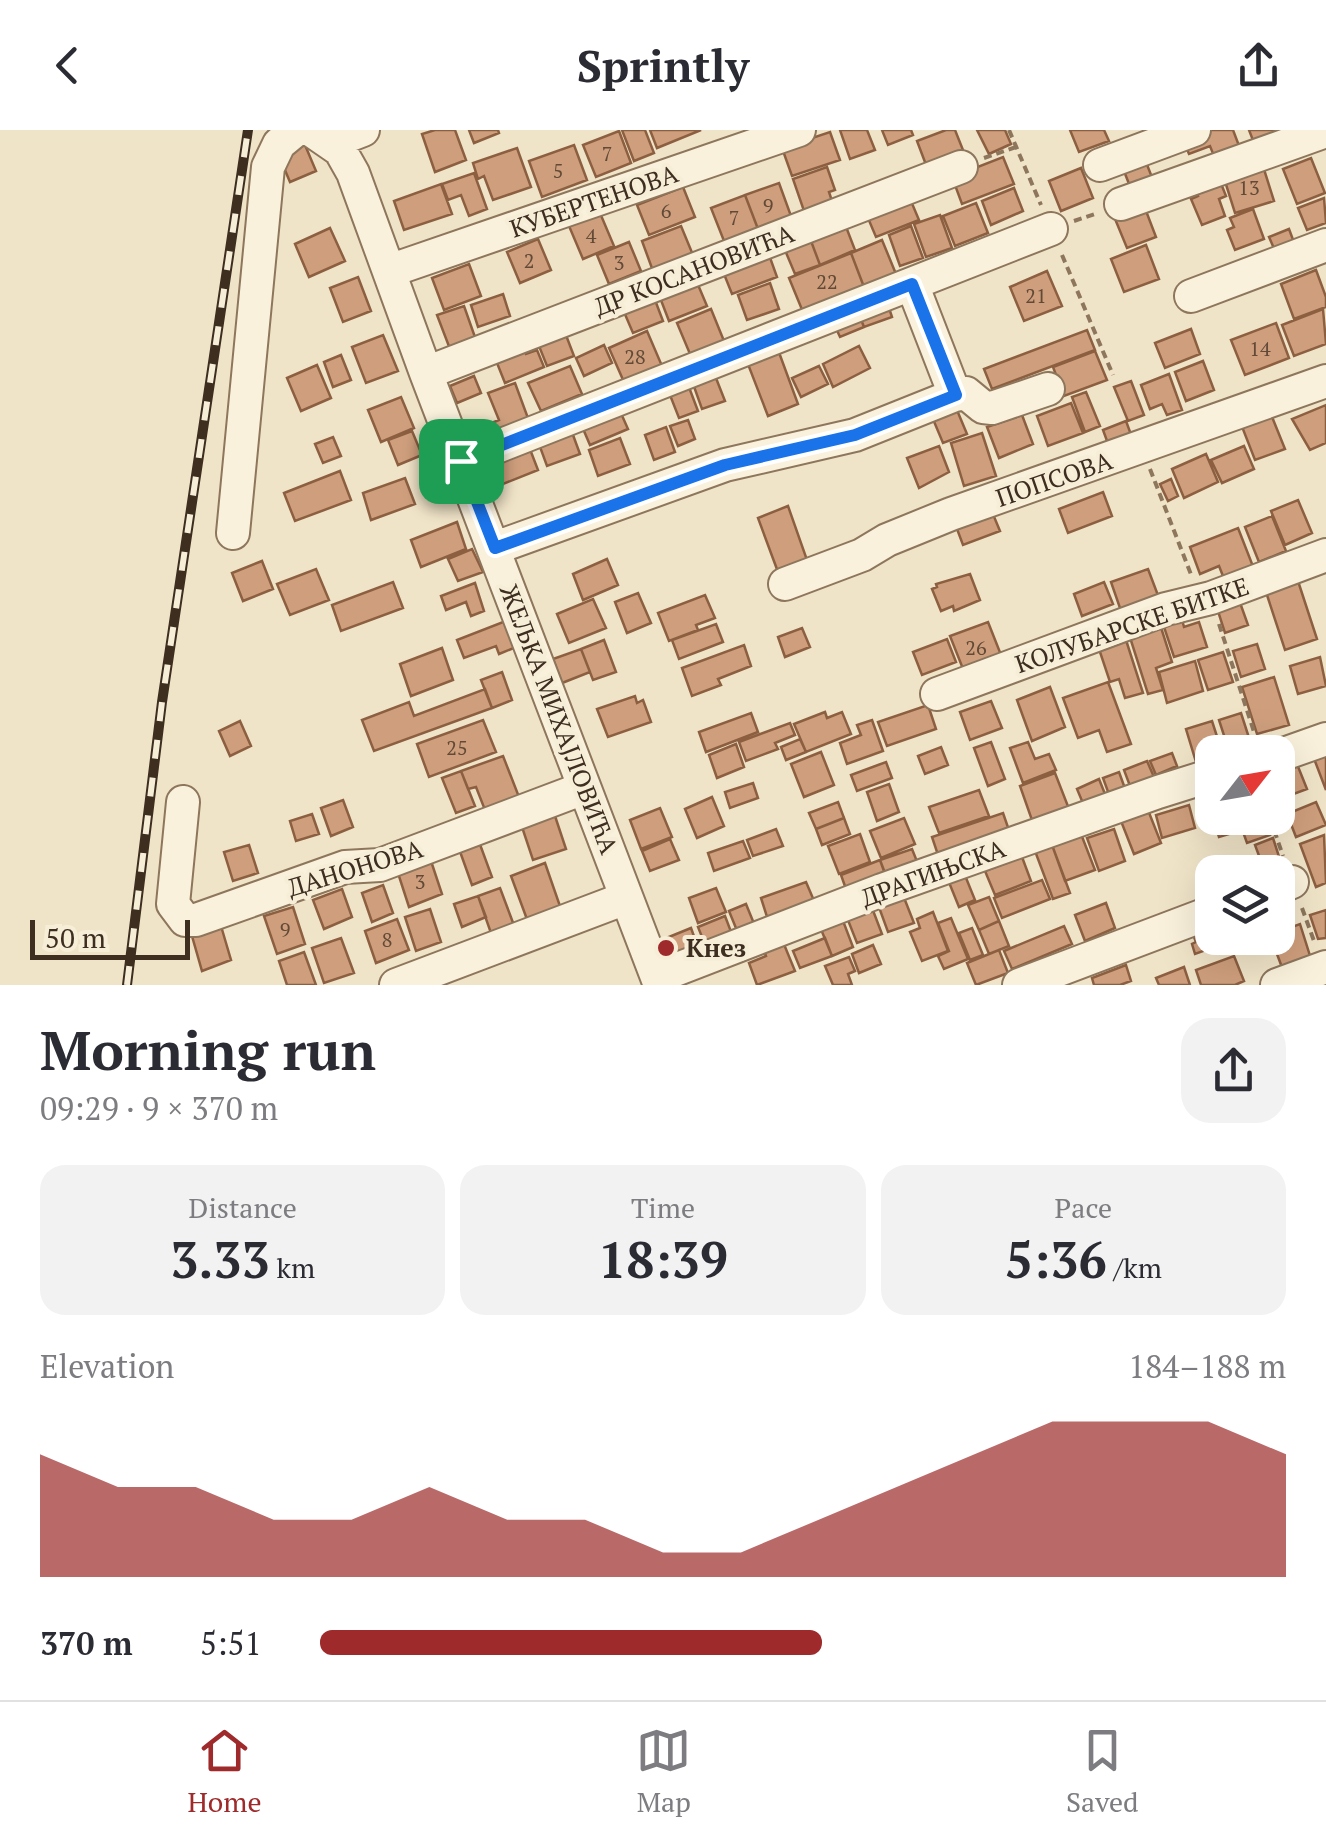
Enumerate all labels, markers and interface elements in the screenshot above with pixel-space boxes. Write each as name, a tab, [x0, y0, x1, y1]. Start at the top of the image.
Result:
text: Sprintly	[577, 35, 749, 95]
icon: back	[40, 38, 95, 93]
icon: share	[1231, 38, 1286, 93]
house number: 7	[602, 140, 612, 167]
street label: КУБЕРТЕНОВА	[505, 156, 683, 245]
house number: 5	[553, 157, 563, 184]
house number: 13	[1238, 174, 1260, 201]
house number: 9	[763, 192, 773, 219]
house number: 6	[661, 197, 672, 224]
house number: 7	[729, 204, 739, 231]
street label: ДР КОСАНОВИЋА	[589, 216, 799, 323]
house number: 4	[586, 222, 597, 249]
house number: 2	[524, 247, 534, 274]
house number: 3	[614, 249, 624, 276]
house number: 22	[816, 268, 838, 295]
house number: 21	[1025, 282, 1047, 309]
house number: 14	[1249, 335, 1271, 362]
house number: 28	[624, 343, 646, 370]
pin	[419, 419, 504, 504]
icon: arrive	[434, 434, 489, 489]
street label: ПОПСОВА	[991, 443, 1117, 514]
street label: КОЛУБАРСКЕ БИТКЕ	[1011, 569, 1253, 680]
street label: ЖЕЉКА МИХАЈЛОВИЋА	[493, 579, 627, 859]
house number: 26	[965, 634, 987, 661]
house number: 25	[446, 734, 468, 761]
north arrow	[1195, 735, 1295, 835]
map controls	[1195, 735, 1295, 955]
street label: ДАНОНОВА	[283, 831, 428, 904]
street label: ДРАГИЊСКА	[856, 831, 1010, 914]
button: layers	[1195, 855, 1295, 955]
house number: 3	[415, 868, 425, 895]
scale bar	[30, 915, 190, 960]
house number: 9	[280, 916, 290, 943]
text: 50 m	[45, 919, 106, 956]
house number: 8	[382, 926, 392, 953]
place label: Кнез	[686, 931, 746, 964]
marker: Кнез	[655, 937, 677, 959]
text: Morning run	[40, 1013, 376, 1086]
button: share	[1181, 1018, 1286, 1123]
text: 09:29 · 9 × 370 m	[40, 1087, 278, 1129]
text: Distance	[189, 1189, 297, 1226]
text: Time	[631, 1189, 695, 1226]
text: Pace	[1055, 1189, 1112, 1226]
text: 3.33	[170, 1226, 270, 1292]
text: 18:39	[598, 1226, 728, 1292]
text: 5:36	[1005, 1226, 1107, 1292]
text: km	[270, 1249, 315, 1286]
text: /km	[1107, 1249, 1162, 1286]
text: Elevation	[40, 1345, 174, 1387]
text: 184–188 m	[1128, 1345, 1286, 1387]
text: 370 m	[40, 1622, 132, 1664]
text: 5:51	[200, 1622, 262, 1664]
tab: Home	[187, 1723, 262, 1820]
tab: Map	[636, 1723, 691, 1820]
tab: Saved	[1066, 1723, 1139, 1820]

